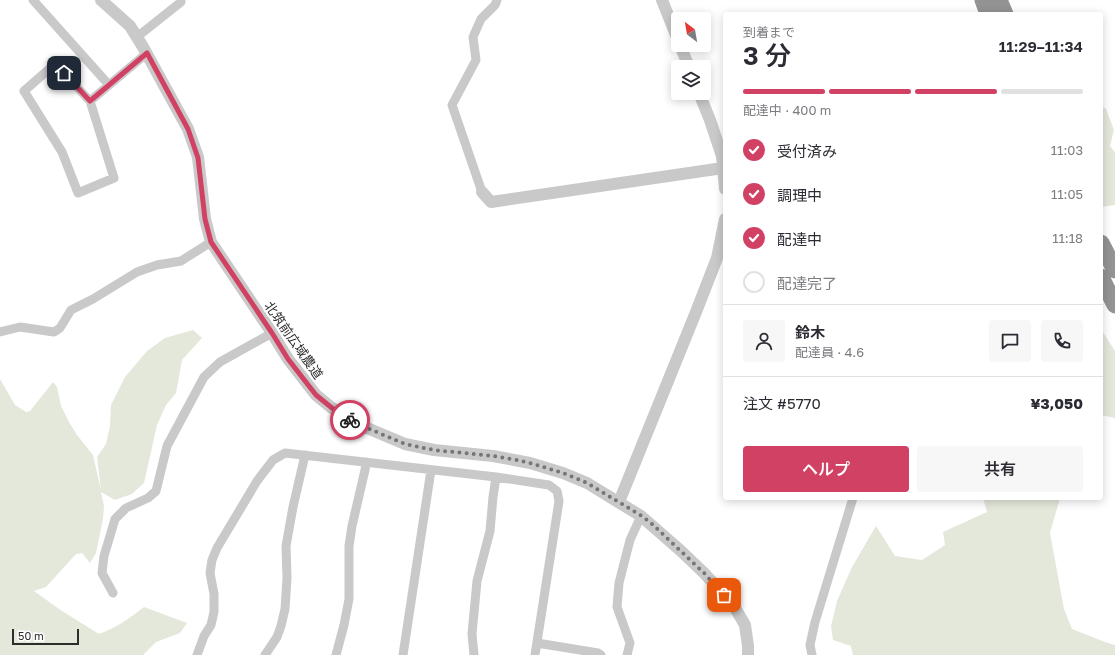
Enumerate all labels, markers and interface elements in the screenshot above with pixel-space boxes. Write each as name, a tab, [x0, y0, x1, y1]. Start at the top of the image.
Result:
north arrow	[671, 12, 711, 52]
map controls	[671, 12, 711, 100]
text: 到着まで	[743, 24, 795, 40]
text: 11:29–11:34	[999, 37, 1083, 55]
text: 3 分	[743, 40, 791, 71]
pin	[47, 56, 81, 90]
button: layers	[671, 60, 711, 100]
icon: home	[53, 62, 75, 84]
text: 配達中 · 400 m	[743, 102, 831, 118]
icon: check	[743, 139, 765, 161]
text: 受付済み	[777, 142, 837, 160]
text: 11:03	[1051, 142, 1083, 158]
icon: check	[743, 183, 765, 205]
text: 調理中	[777, 186, 822, 204]
text: 11:05	[1051, 186, 1083, 202]
icon: check	[743, 227, 765, 249]
text: 配達中	[777, 230, 822, 248]
text: 11:18	[1052, 230, 1083, 246]
text: 配達完了	[777, 274, 837, 292]
street label: 北筑前広域農道	[261, 298, 327, 382]
button: person	[743, 320, 785, 362]
button: chat	[989, 320, 1031, 362]
button: phone	[1041, 320, 1083, 362]
text: 鈴木	[795, 323, 825, 341]
text: 配達員 · 4.6	[795, 344, 864, 360]
text: 注文 #5770	[743, 394, 821, 412]
text: ¥3,050	[1030, 394, 1083, 412]
courier	[330, 400, 370, 440]
icon: bike	[339, 409, 361, 431]
button: ヘルプ	[743, 446, 909, 492]
button: 共有	[917, 446, 1083, 492]
pin	[707, 578, 741, 612]
icon: bag	[713, 584, 735, 606]
scale bar	[12, 627, 79, 646]
text: 50 m	[18, 629, 44, 642]

